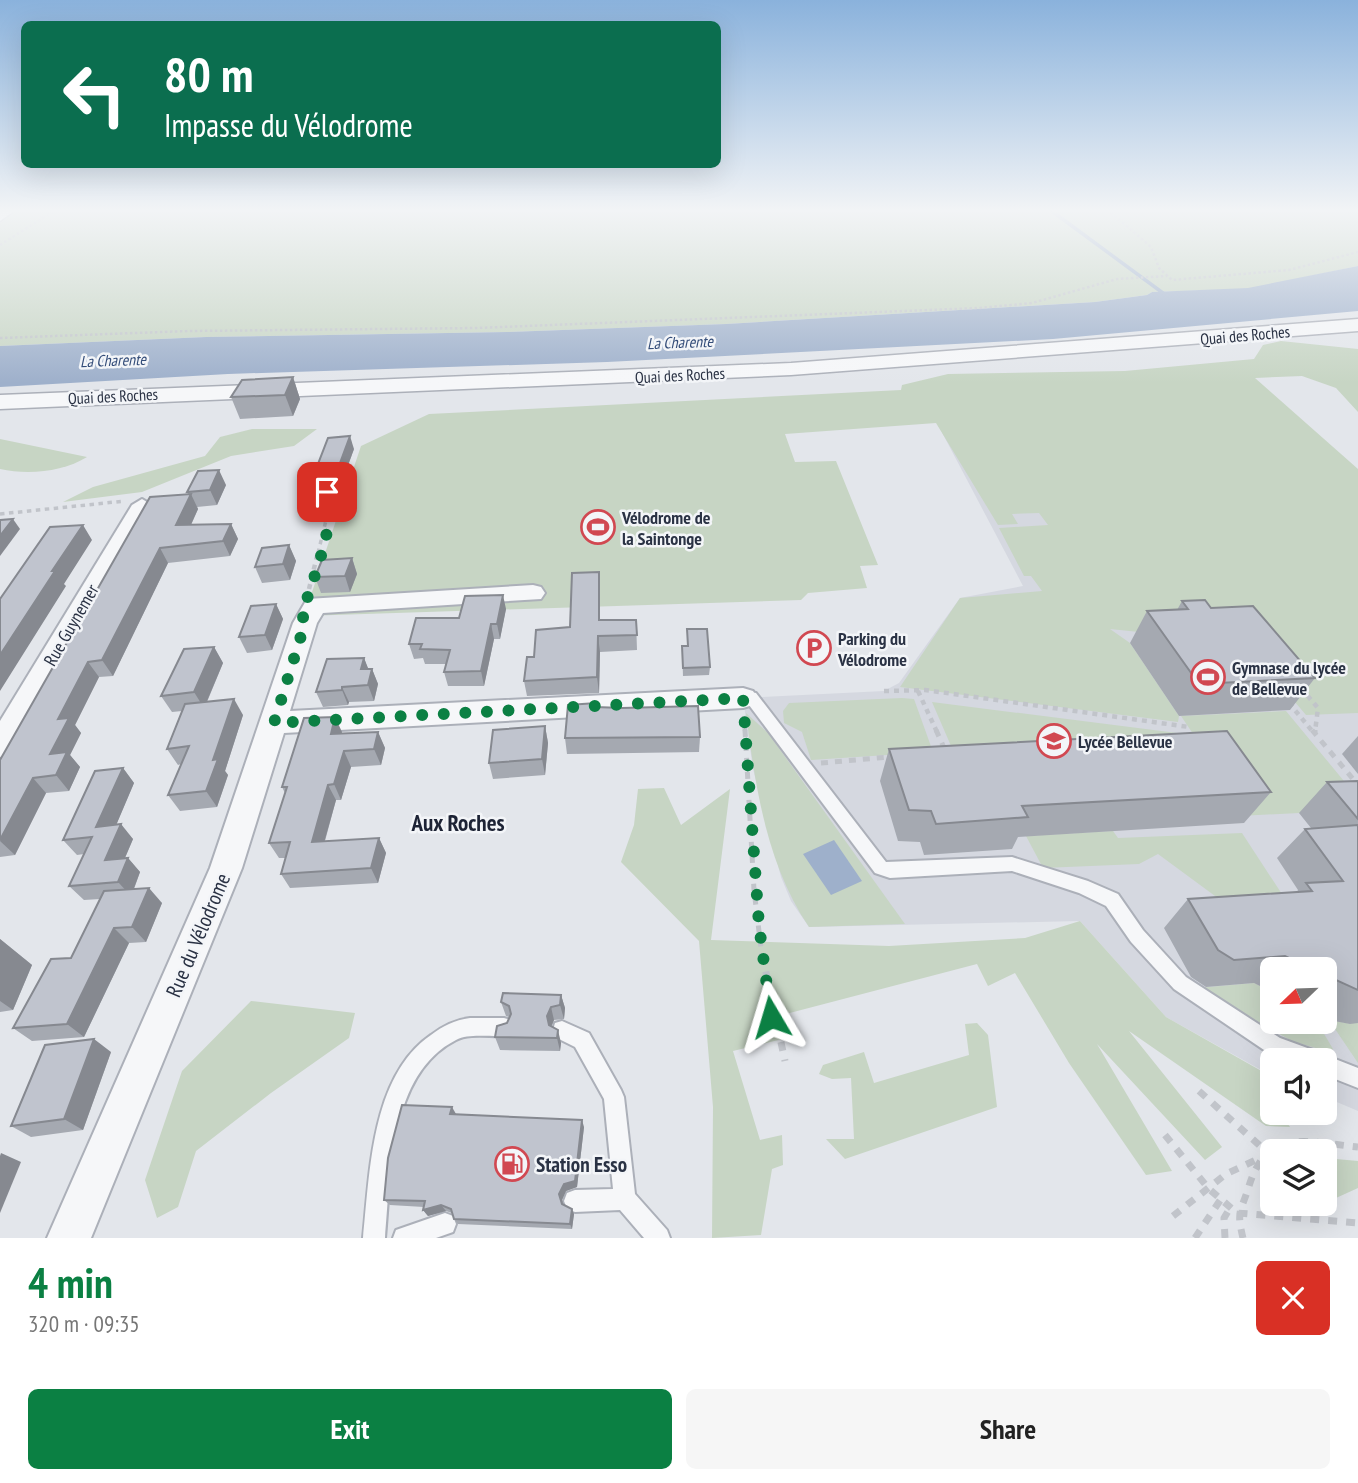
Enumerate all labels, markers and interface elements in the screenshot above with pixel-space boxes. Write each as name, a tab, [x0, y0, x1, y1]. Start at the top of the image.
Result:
text: 80 m	[164, 42, 253, 106]
icon: left	[49, 49, 140, 140]
text: Impasse du Vélodrome	[164, 104, 413, 146]
street label: Quai des Roches	[1199, 321, 1291, 349]
water label: La Charente	[647, 331, 715, 353]
water label: La Charente	[80, 349, 148, 371]
street label: Quai des Roches	[635, 363, 725, 387]
street label: Quai des Roches	[68, 384, 158, 408]
pin	[297, 462, 357, 522]
icon: arrive	[308, 473, 346, 511]
place label: Vélodrome de la Saintonge	[621, 506, 711, 550]
sports icon: Vélodrome de la Saintonge	[579, 508, 617, 546]
street label: Rue Guynemer	[38, 580, 104, 670]
place label: Parking du Vélodrome	[837, 627, 907, 671]
parking icon: Parking du Vélodrome	[795, 629, 833, 667]
place label: Gymnase du lycée de Bellevue	[1232, 656, 1346, 700]
sports icon: Gymnase du lycée de Bellevue	[1189, 658, 1227, 696]
school or university icon: Lycée Bellevue	[1035, 722, 1073, 760]
place label: Lycée Bellevue	[1078, 730, 1173, 753]
district label: Aux Roches	[410, 808, 505, 837]
street label: Rue du Vélodrome	[160, 869, 236, 1001]
north arrow	[1260, 957, 1337, 1034]
map controls	[1260, 957, 1337, 1216]
position arrow	[734, 980, 808, 1054]
button: sound	[1260, 1048, 1337, 1125]
button: layers	[1260, 1139, 1337, 1216]
fuel station icon: Station Esso	[493, 1145, 531, 1183]
place label: Station Esso	[536, 1151, 627, 1178]
text: 4 min	[28, 1255, 113, 1310]
button: close	[1256, 1261, 1330, 1335]
text: 320 m · 09:35	[28, 1309, 140, 1338]
button: Exit	[28, 1389, 672, 1469]
button: Share	[686, 1389, 1330, 1469]

